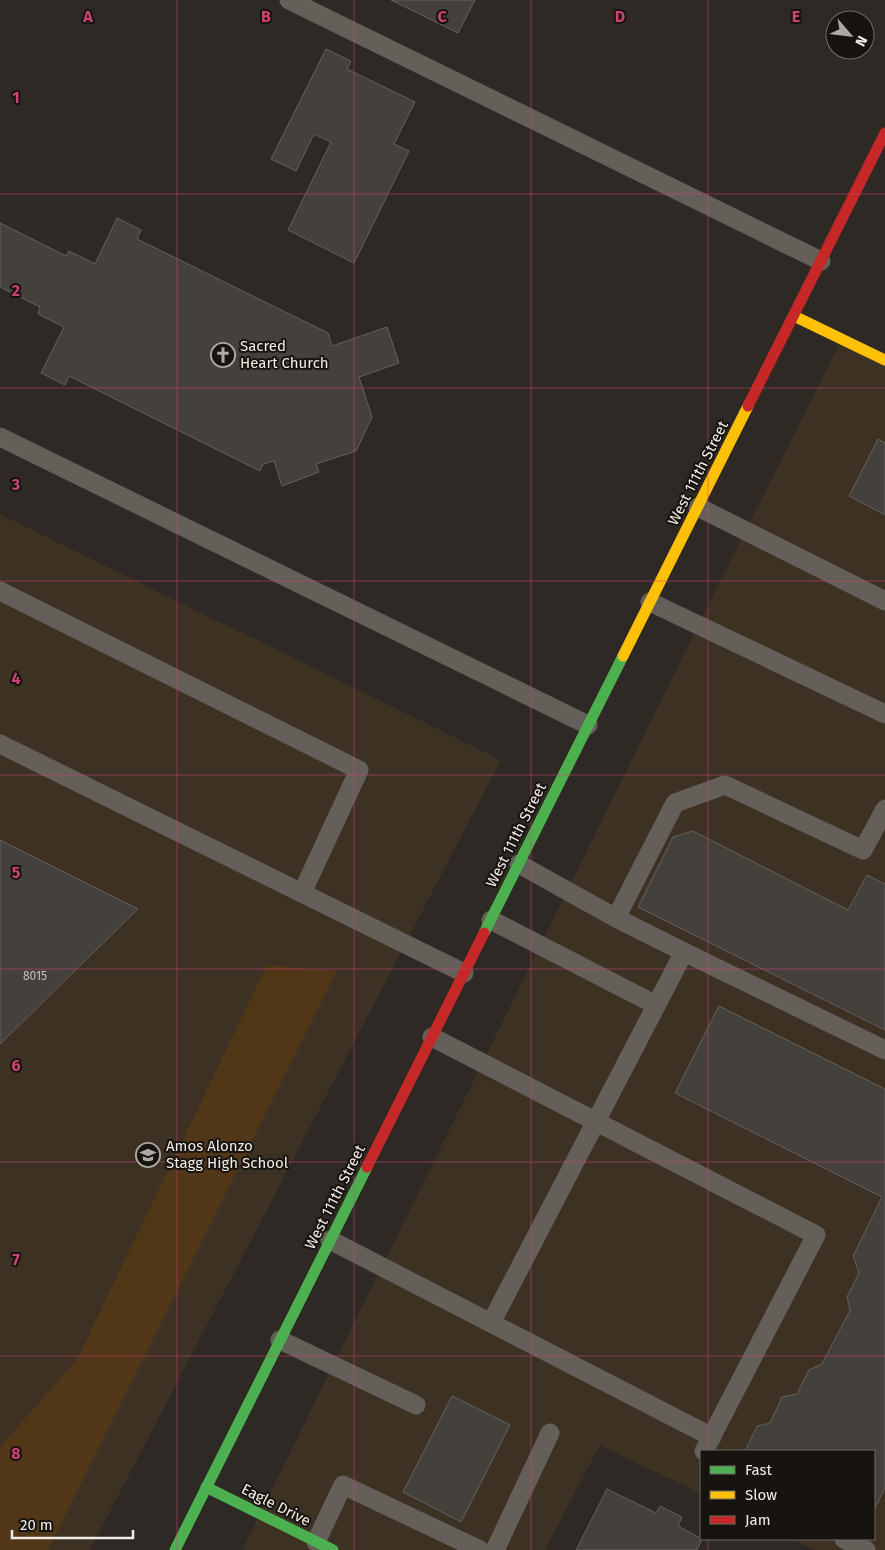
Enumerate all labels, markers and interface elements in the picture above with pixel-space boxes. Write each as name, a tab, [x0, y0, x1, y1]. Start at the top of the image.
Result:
text: A	[82, 7, 93, 26]
text: B	[261, 7, 271, 26]
text: C	[437, 7, 447, 26]
text: D	[615, 7, 625, 26]
text: E	[792, 7, 800, 26]
north arrow	[825, 10, 875, 60]
text: N	[851, 33, 871, 49]
text: 1	[12, 88, 20, 107]
text: 2	[12, 281, 20, 300]
place label: Sacred Heart Church	[240, 337, 329, 372]
church icon: Sacred Heart Church	[210, 342, 236, 368]
street label: West 111th Street	[664, 417, 732, 528]
text: 3	[11, 475, 20, 494]
text: 4	[11, 669, 21, 688]
street label: West 111th Street	[482, 779, 550, 890]
text: 5	[12, 863, 21, 882]
house number: 8015	[23, 969, 47, 983]
text: 6	[11, 1056, 21, 1075]
place label: Amos Alonzo Stagg High School	[166, 1137, 289, 1172]
street label: West 111th Street	[301, 1141, 369, 1252]
school or university icon: Amos Alonzo Stagg High School	[135, 1142, 161, 1168]
text: 7	[12, 1250, 20, 1269]
text: 8	[11, 1444, 21, 1463]
legend	[700, 1450, 875, 1540]
text: Fast	[745, 1461, 772, 1479]
street label: Eagle Drive	[238, 1480, 314, 1530]
text: Slow	[745, 1486, 777, 1504]
scale bar	[12, 1508, 134, 1540]
text: Jam	[745, 1511, 771, 1529]
text: 20 m	[20, 1516, 53, 1534]

